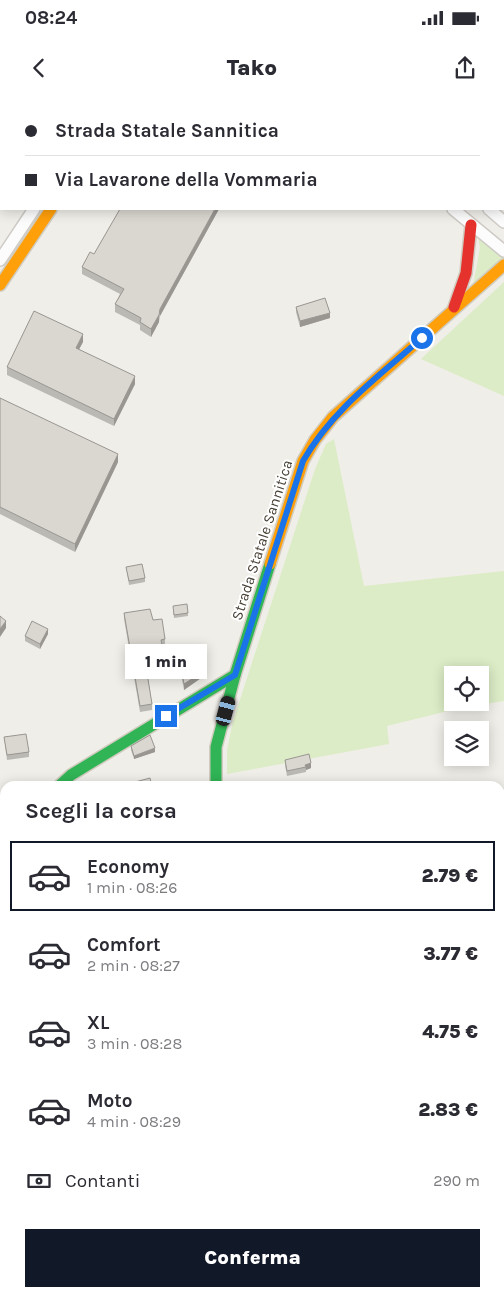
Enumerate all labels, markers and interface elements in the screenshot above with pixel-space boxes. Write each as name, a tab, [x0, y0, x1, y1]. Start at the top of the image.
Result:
text: 08:24	[25, 7, 77, 29]
icon: back	[25, 54, 53, 82]
icon: share	[451, 54, 479, 82]
text: Tako	[227, 55, 277, 81]
text: Strada Statale Sannitica	[55, 120, 279, 142]
text: Via Lavarone della Vommaria	[55, 169, 318, 191]
route start	[411, 327, 433, 349]
street label: Strada Statale Sannitica	[228, 458, 296, 622]
callout: 1 min	[125, 644, 207, 678]
text: 1 min	[145, 652, 187, 671]
map controls	[444, 666, 489, 766]
button: locate	[444, 666, 489, 711]
car	[214, 695, 237, 727]
route end	[155, 705, 177, 727]
button: layers	[444, 721, 489, 766]
text: Scegli la corsa	[25, 798, 177, 824]
icon: car	[27, 854, 72, 899]
text: Economy	[87, 856, 169, 878]
text: 2.79 €	[421, 865, 478, 887]
text: 1 min · 08:26	[87, 878, 177, 897]
icon: car	[27, 932, 72, 977]
text: Comfort	[87, 934, 161, 956]
text: 3.77 €	[423, 943, 478, 965]
text: 2 min · 08:27	[87, 956, 180, 975]
icon: car	[27, 1010, 72, 1055]
text: XL	[87, 1012, 109, 1034]
text: 4.75 €	[422, 1021, 478, 1043]
text: 3 min · 08:28	[87, 1034, 182, 1053]
icon: car	[27, 1088, 72, 1133]
text: Moto	[87, 1090, 133, 1112]
text: 2.83 €	[418, 1099, 478, 1121]
text: 4 min · 08:29	[87, 1112, 181, 1131]
icon: cash	[25, 1167, 53, 1195]
text: Contanti	[65, 1170, 140, 1192]
text: 290 m	[433, 1171, 480, 1190]
button: Conferma	[25, 1229, 480, 1287]

